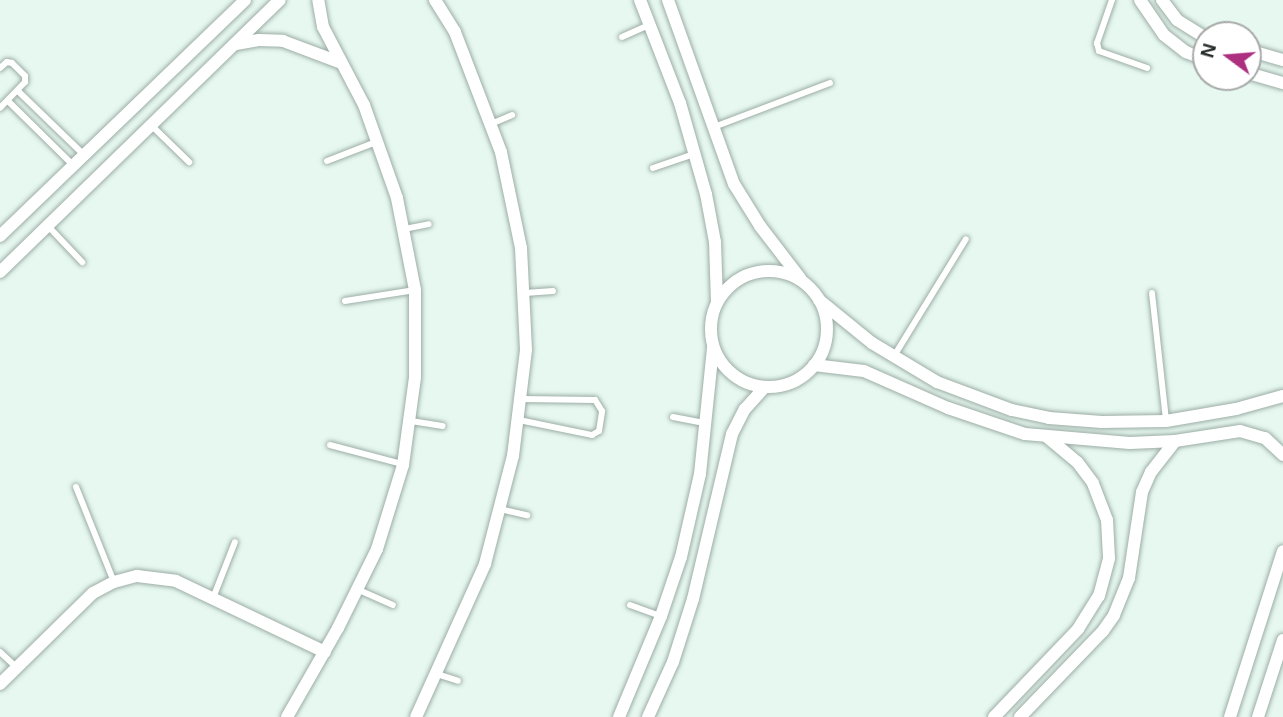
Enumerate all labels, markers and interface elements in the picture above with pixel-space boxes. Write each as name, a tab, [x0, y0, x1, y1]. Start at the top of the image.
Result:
north arrow	[1192, 21, 1262, 91]
text: N	[1196, 41, 1220, 60]

